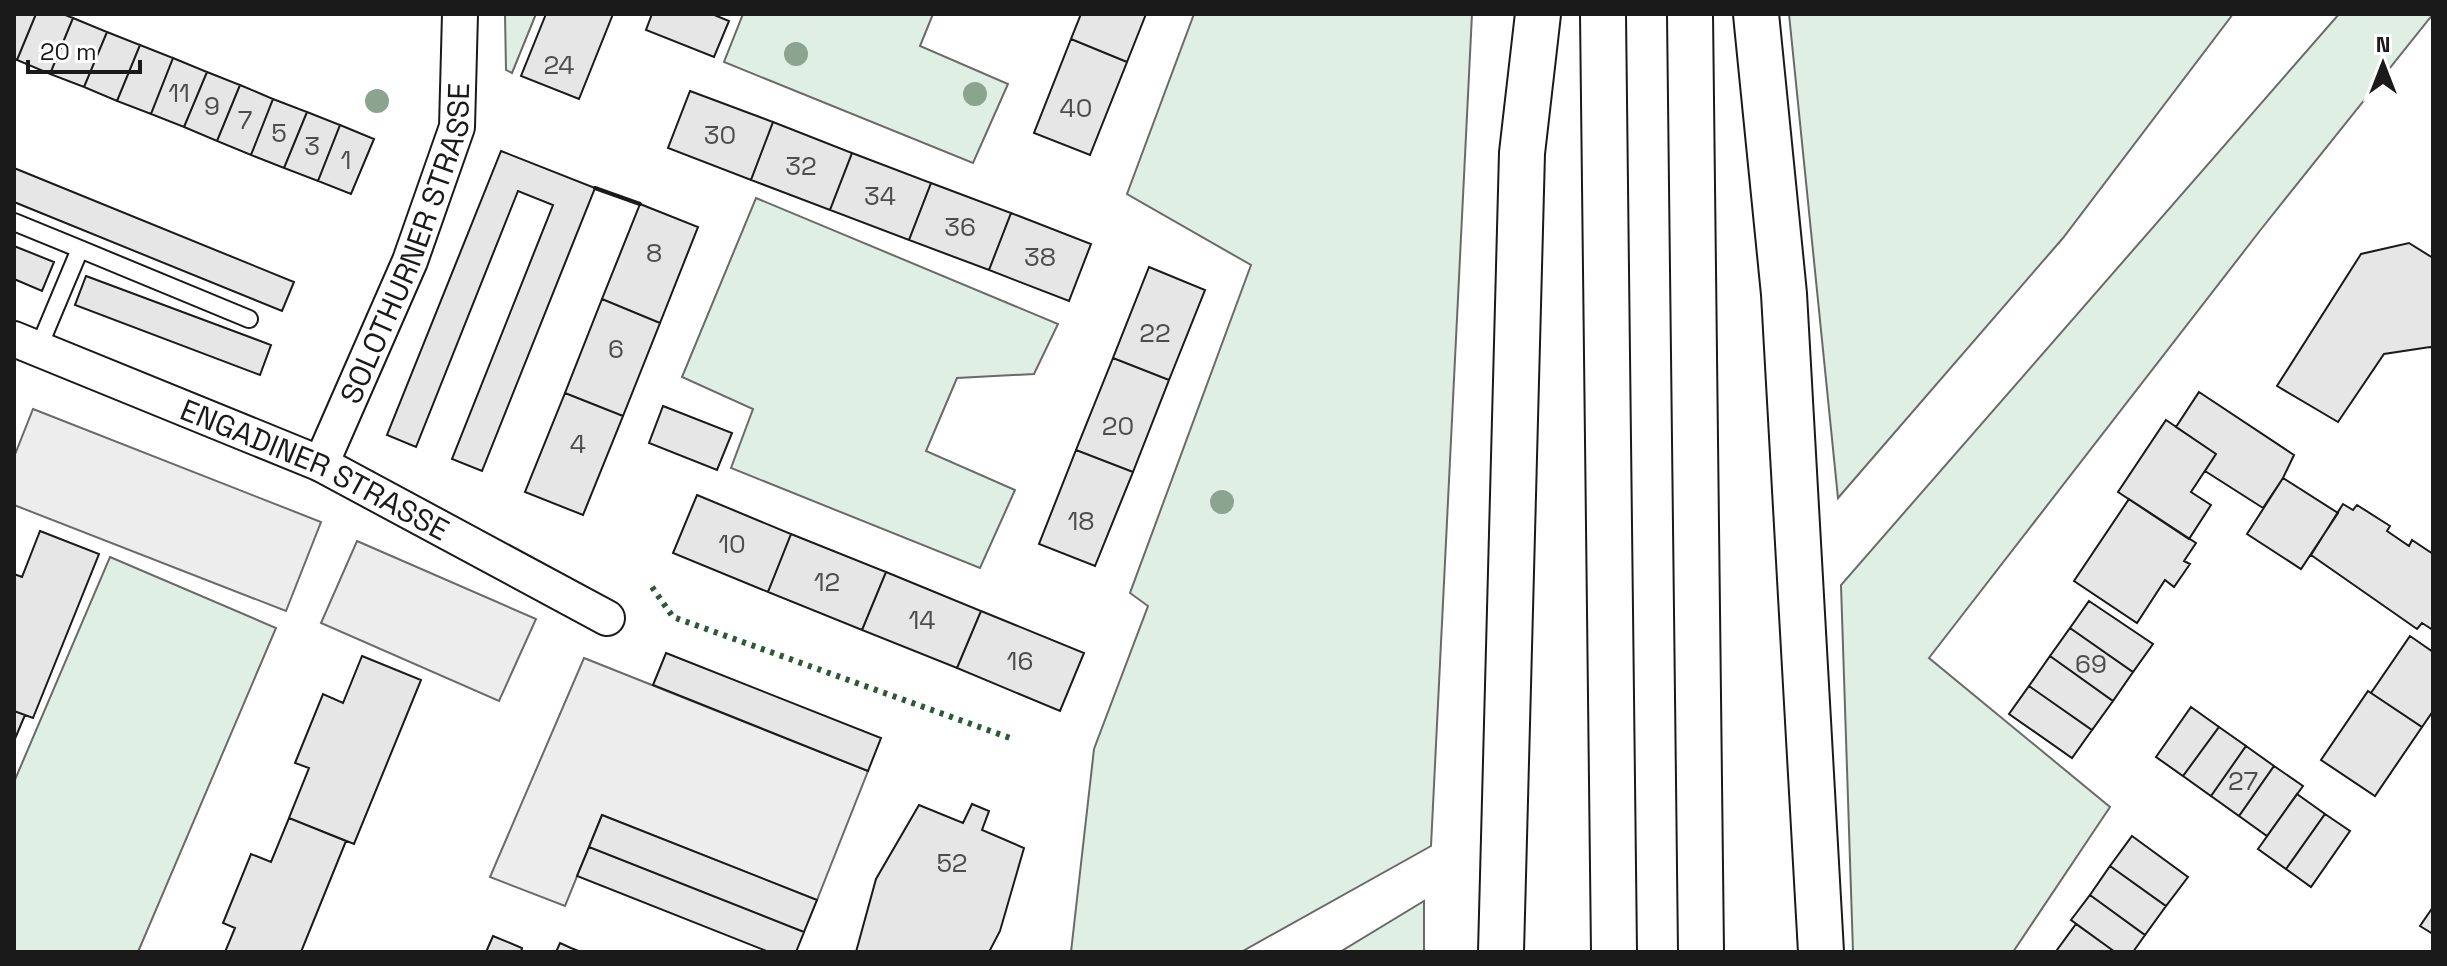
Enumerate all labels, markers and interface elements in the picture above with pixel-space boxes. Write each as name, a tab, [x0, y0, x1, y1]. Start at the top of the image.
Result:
scale bar	[28, 24, 140, 74]
north arrow	[2343, 24, 2423, 104]
text: N	[2376, 30, 2390, 58]
text: 20 m	[40, 36, 97, 67]
house number: 24	[543, 48, 575, 82]
house number: 11	[168, 76, 190, 110]
street label: SOLOTHURNER STRASSE	[331, 82, 478, 409]
house number: 9	[204, 89, 220, 123]
house number: 40	[1060, 91, 1092, 125]
house number: 7	[238, 103, 252, 137]
house number: 5	[271, 116, 287, 150]
house number: 30	[704, 118, 736, 152]
house number: 3	[304, 129, 320, 163]
house number: 1	[341, 143, 351, 177]
house number: 32	[785, 149, 817, 183]
house number: 34	[864, 179, 896, 213]
house number: 36	[944, 210, 976, 244]
house number: 8	[646, 236, 662, 270]
house number: 38	[1024, 240, 1056, 274]
house number: 22	[1139, 316, 1171, 350]
house number: 6	[608, 332, 624, 366]
street label: ENGADINER STRASSE	[175, 389, 456, 549]
house number: 20	[1102, 409, 1134, 443]
house number: 4	[570, 427, 586, 461]
house number: 18	[1067, 504, 1095, 538]
house number: 10	[718, 527, 746, 561]
house number: 12	[814, 565, 840, 599]
house number: 14	[908, 603, 936, 637]
house number: 16	[1007, 644, 1033, 678]
house number: 69	[2075, 647, 2107, 681]
house number: 27	[2228, 764, 2258, 798]
house number: 52	[936, 846, 968, 880]

